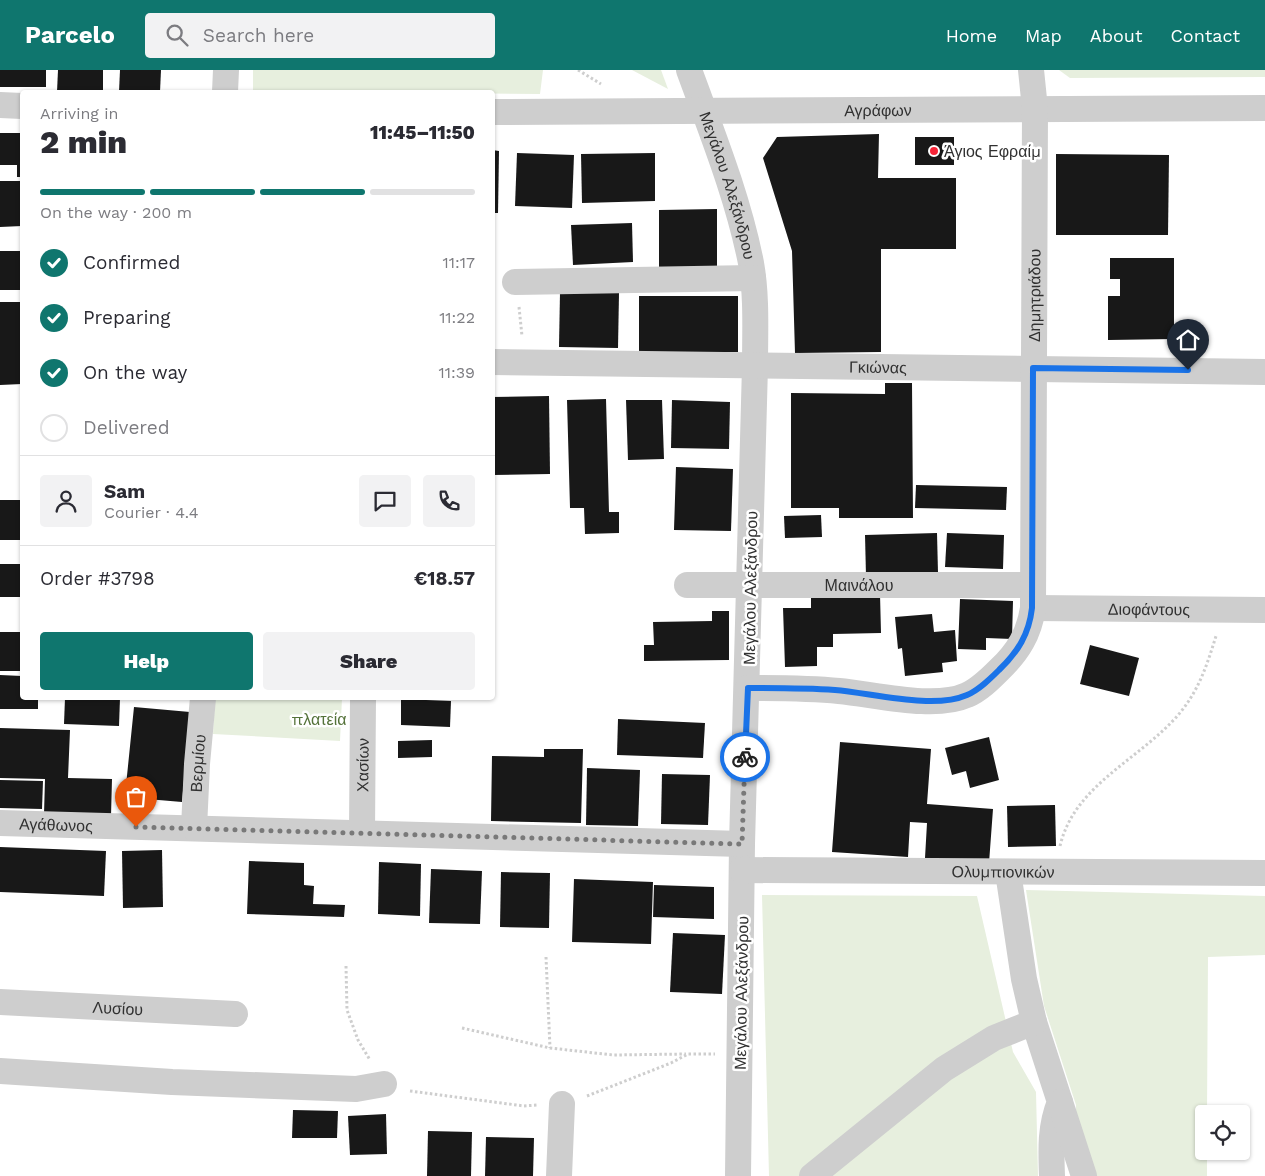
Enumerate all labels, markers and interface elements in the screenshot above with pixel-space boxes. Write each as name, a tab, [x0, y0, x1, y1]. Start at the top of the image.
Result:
search box	[145, 13, 495, 58]
text: Parcelo	[25, 21, 115, 49]
icon: search	[163, 21, 191, 49]
text: Search here	[203, 24, 314, 47]
text: Home	[946, 25, 997, 46]
text: Map	[1025, 25, 1062, 46]
text: About	[1090, 25, 1142, 46]
text: Contact	[1170, 25, 1240, 46]
street label: Αγράφων	[844, 101, 912, 120]
text: Arriving in	[40, 104, 118, 123]
street label: Μεγάλου Αλεξάνδρου	[695, 109, 759, 261]
text: 11:45–11:50	[370, 121, 475, 144]
text: 2 min	[40, 123, 127, 161]
place label: Άγιος Εφραίμ	[944, 142, 1041, 161]
marker: Άγιος Εφραίμ	[928, 145, 940, 157]
text: On the way · 200 m	[40, 203, 192, 222]
icon: check	[40, 249, 68, 277]
street label: Δημητριάδου	[1025, 249, 1044, 342]
text: Confirmed	[83, 251, 180, 274]
text: 11:17	[443, 253, 475, 272]
icon: check	[40, 304, 68, 332]
text: Preparing	[83, 306, 170, 329]
text: 11:22	[439, 308, 475, 327]
pin	[1167, 319, 1209, 370]
icon: home	[1174, 326, 1202, 354]
street label: Γκιώνας	[849, 358, 907, 377]
icon: check	[40, 359, 68, 387]
text: On the way	[83, 361, 187, 384]
text: 11:39	[439, 363, 475, 382]
text: Delivered	[83, 416, 170, 439]
button: person	[40, 475, 92, 527]
button: chat	[359, 475, 411, 527]
button: phone	[423, 475, 475, 527]
text: Sam	[104, 480, 145, 503]
text: Courier · 4.4	[104, 503, 199, 522]
street label: Μεγάλου Αλεξάνδρου	[740, 511, 761, 665]
text: Order #3798	[40, 567, 155, 590]
text: €18.57	[414, 567, 475, 590]
street label: Μαινάλου	[825, 576, 893, 595]
street label: Διοφάντους	[1108, 600, 1190, 619]
button: Help	[40, 632, 253, 690]
button: Share	[263, 632, 475, 690]
park label: πλατεία	[291, 710, 347, 729]
courier	[720, 732, 770, 782]
street label: Βερμίου	[187, 733, 210, 793]
street label: Χασίων	[353, 738, 373, 792]
icon: bike	[731, 743, 759, 771]
pin	[115, 776, 157, 827]
icon: bag	[122, 783, 150, 811]
street label: Αγάθωνος	[19, 815, 93, 836]
street label: Ολυμπιονικών	[951, 862, 1054, 882]
street label: Μεγάλου Αλεξάνδρου	[731, 916, 752, 1070]
street label: Λυσίου	[92, 998, 144, 1019]
map controls	[1195, 1105, 1250, 1160]
button: locate	[1195, 1105, 1250, 1160]

